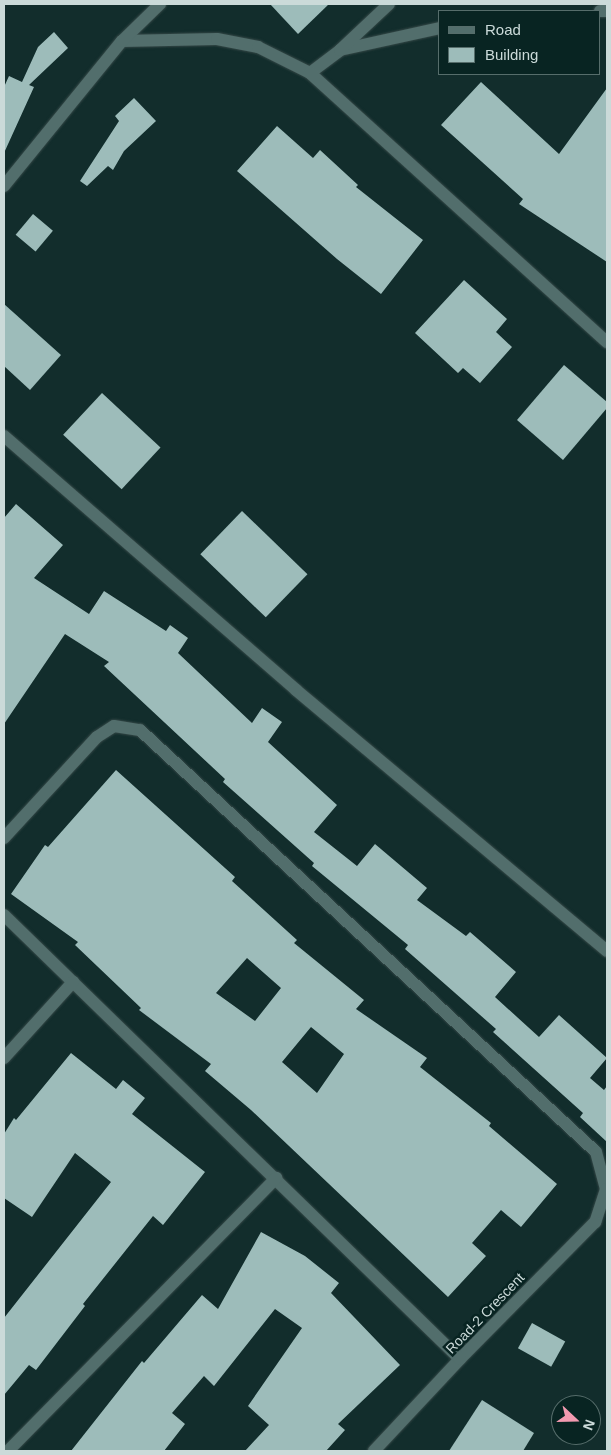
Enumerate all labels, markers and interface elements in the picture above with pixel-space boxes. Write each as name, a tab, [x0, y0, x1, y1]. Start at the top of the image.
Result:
legend	[438, 10, 601, 75]
text: Road	[485, 21, 521, 38]
text: Building	[485, 46, 538, 63]
street label: Road-2 Crescent	[442, 1269, 528, 1357]
north arrow	[551, 1395, 601, 1445]
text: N	[580, 1417, 598, 1433]

